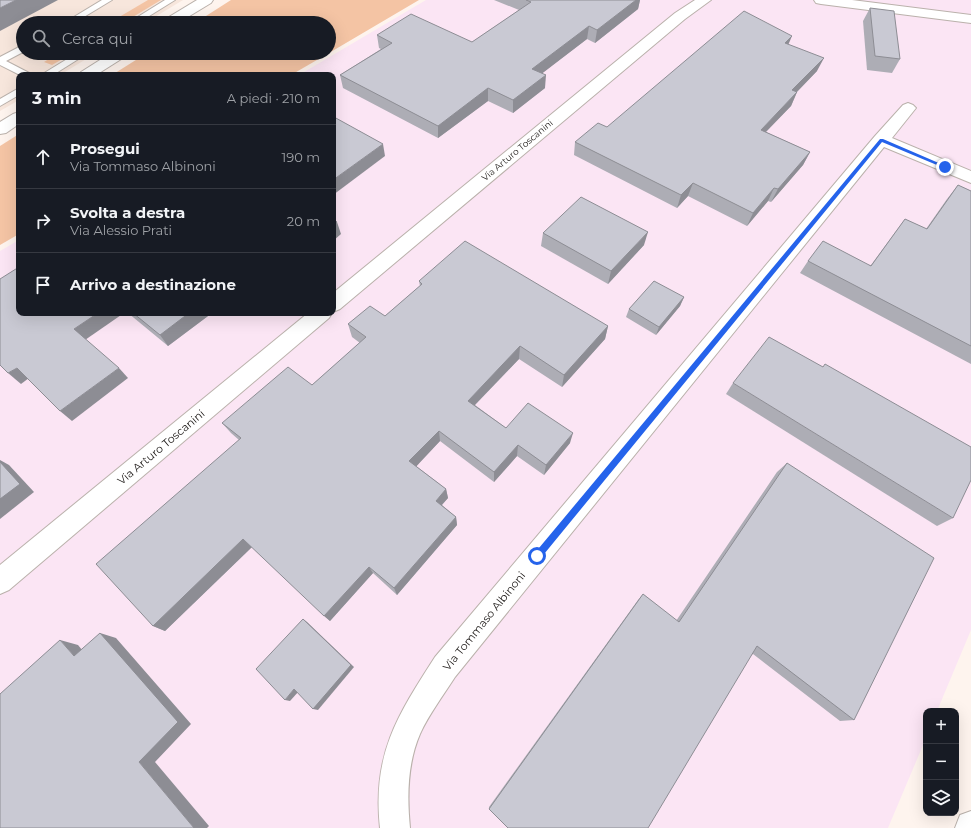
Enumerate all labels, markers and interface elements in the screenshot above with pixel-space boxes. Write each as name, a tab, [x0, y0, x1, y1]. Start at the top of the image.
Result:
search box	[16, 16, 336, 60]
icon: search	[30, 27, 52, 49]
text: Cerca qui	[62, 29, 133, 48]
text: 3 min	[32, 88, 82, 108]
text: A piedi · 210 m	[227, 90, 320, 106]
street label: Via Arturo Toscanini	[479, 117, 555, 183]
text: Prosegui	[70, 139, 140, 158]
icon: ahead	[32, 146, 54, 168]
text: 190 m	[282, 149, 320, 165]
text: Via Tommaso Albinoni	[70, 158, 216, 174]
route end	[936, 158, 954, 176]
text: Svolta a destra	[70, 203, 185, 222]
icon: right	[32, 210, 54, 232]
text: 20 m	[287, 213, 320, 229]
text: Via Alessio Prati	[70, 222, 172, 238]
icon: arrive	[32, 274, 54, 296]
text: Arrivo a destinazione	[70, 275, 236, 294]
street label: Via Arturo Toscanini	[115, 406, 208, 488]
route start	[528, 547, 546, 565]
street label: Via Tommaso Albinoni	[440, 569, 528, 673]
map controls	[923, 708, 959, 816]
button: +	[923, 708, 959, 744]
button: −	[923, 744, 959, 780]
button: layers	[923, 780, 959, 816]

